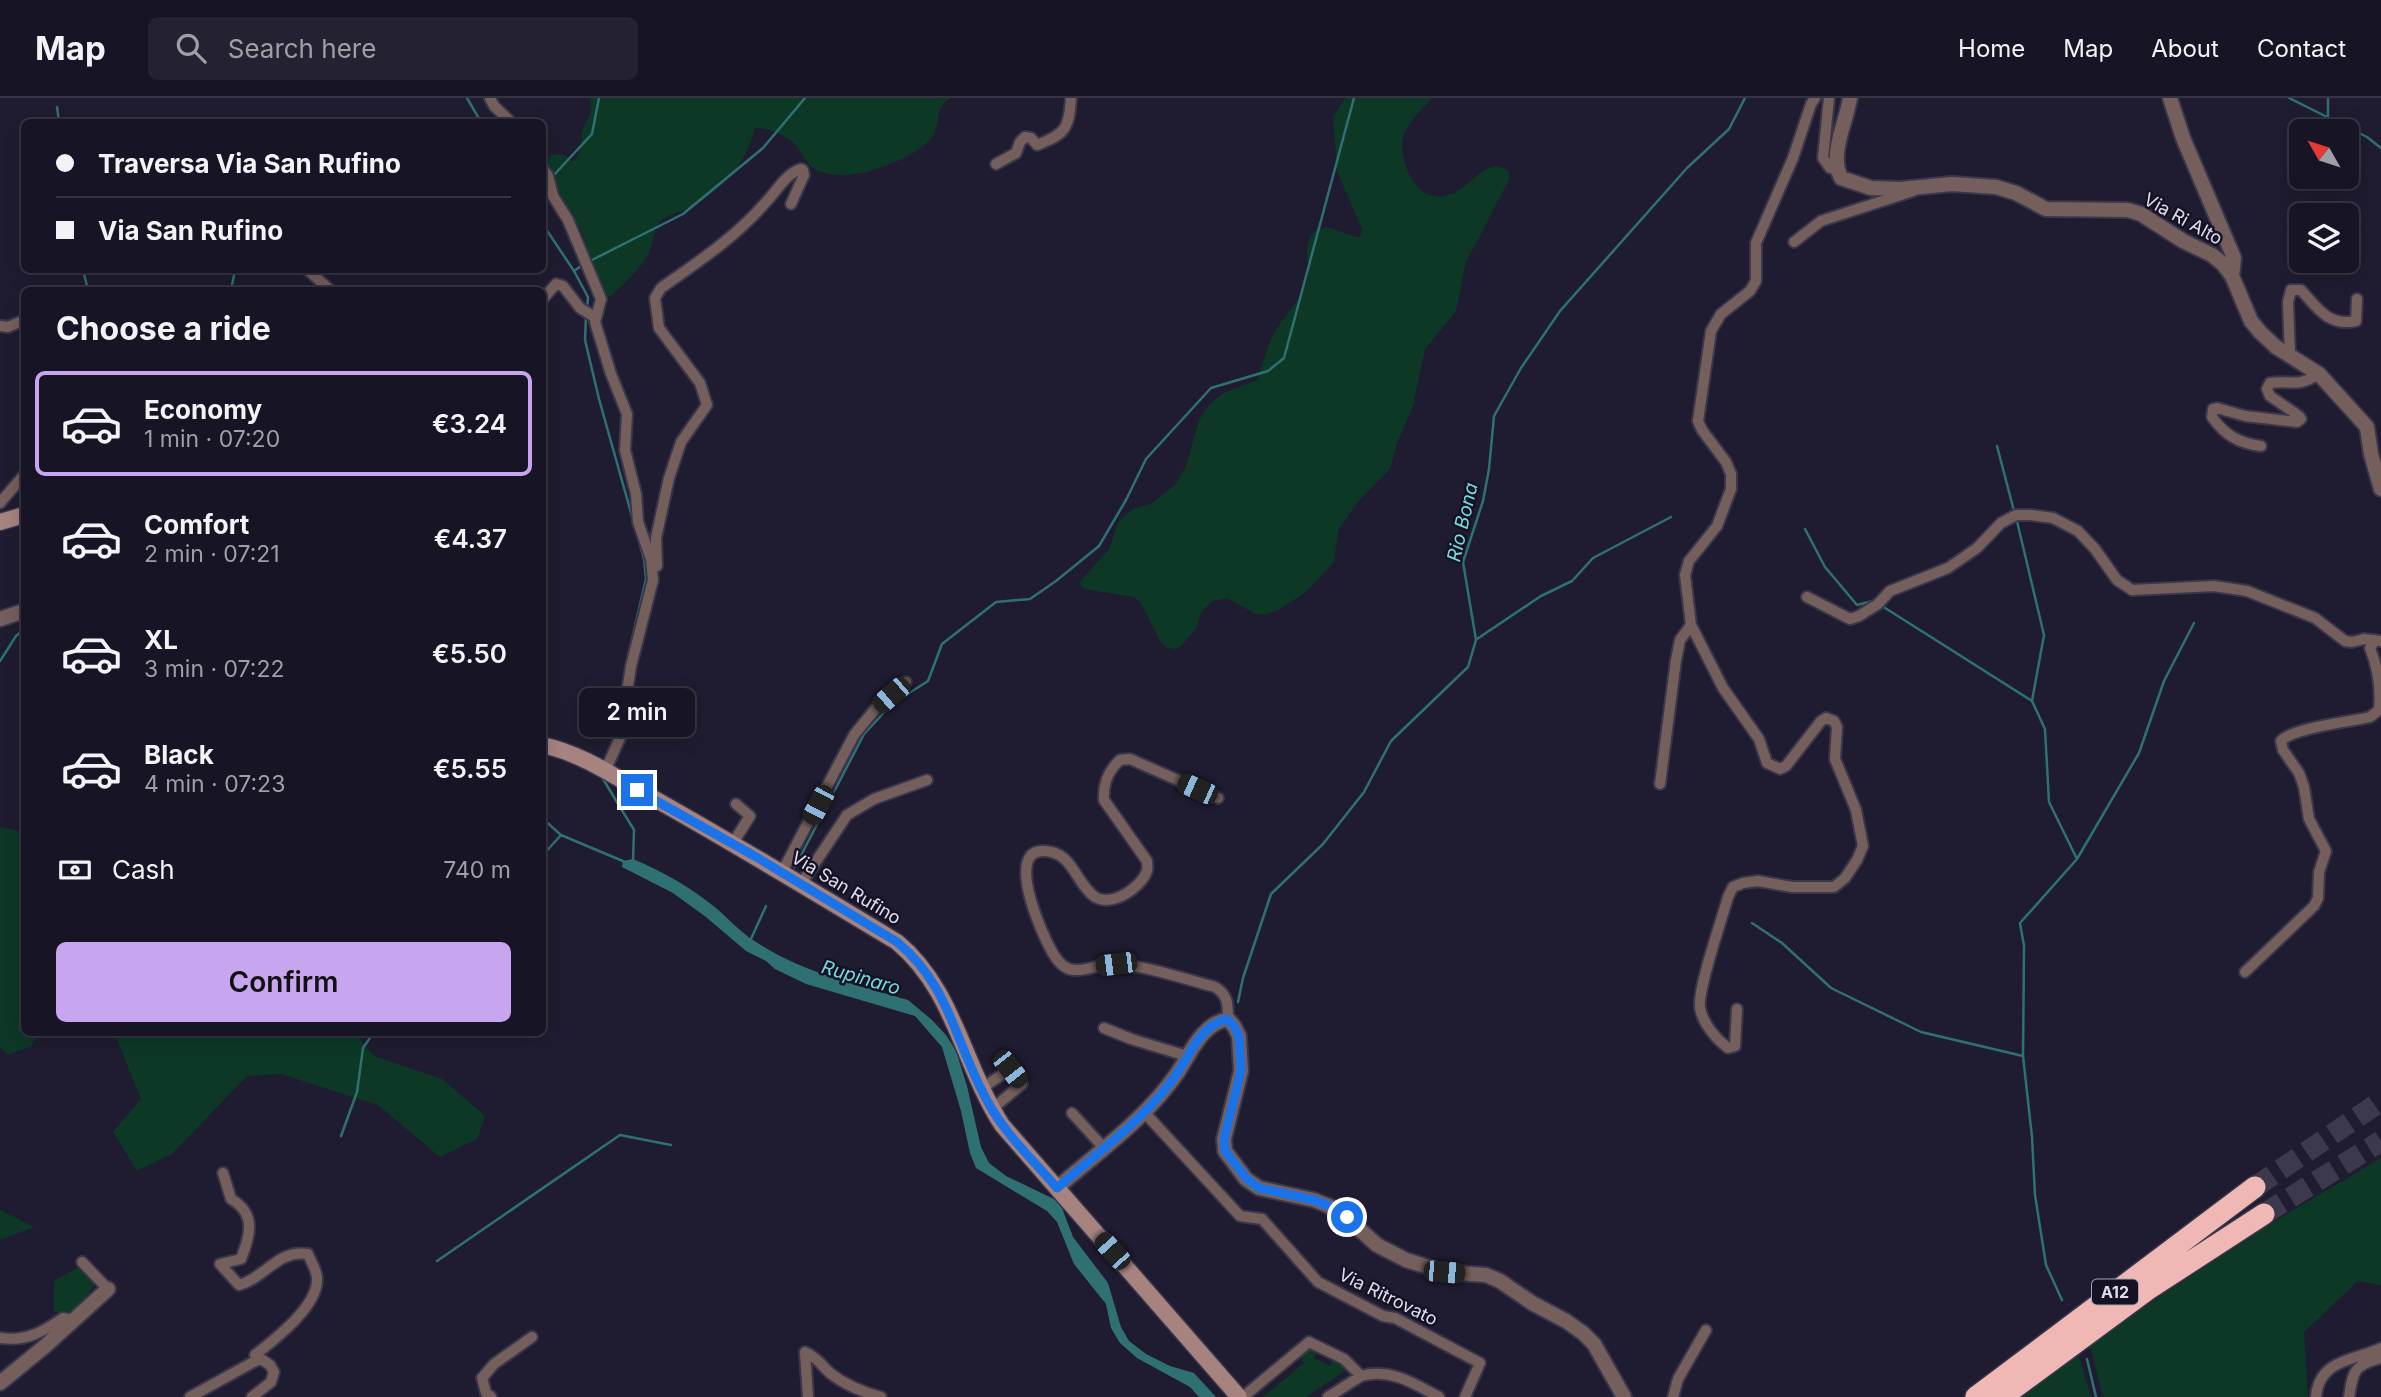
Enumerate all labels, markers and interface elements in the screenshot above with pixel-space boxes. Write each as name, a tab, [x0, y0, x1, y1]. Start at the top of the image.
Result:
search box	[148, 17, 638, 80]
text: Map	[35, 28, 106, 68]
icon: search	[172, 29, 210, 67]
text: Search here	[228, 33, 376, 64]
text: Home	[1958, 34, 2025, 63]
text: Map	[2063, 34, 2113, 63]
text: About	[2151, 34, 2219, 63]
text: Contact	[2257, 34, 2346, 63]
north arrow	[2289, 119, 2359, 189]
map controls	[2289, 119, 2359, 273]
text: Traversa Via San Rufino	[98, 148, 401, 179]
street label: Via Ri Alto	[2140, 188, 2226, 249]
button: layers	[2289, 203, 2359, 273]
text: Via San Rufino	[98, 215, 283, 246]
text: Choose a ride	[56, 309, 271, 348]
icon: car	[60, 392, 123, 455]
text: Economy	[144, 394, 262, 425]
text: €3.24	[432, 408, 507, 439]
text: 1 min · 07:20	[144, 425, 280, 453]
water label: Rio Bona	[1442, 480, 1483, 564]
icon: car	[60, 507, 123, 570]
text: Comfort	[144, 509, 249, 540]
text: €4.37	[434, 523, 507, 554]
text: 2 min · 07:21	[144, 540, 280, 568]
icon: car	[60, 622, 123, 685]
text: XL	[144, 624, 178, 655]
text: €5.50	[432, 638, 507, 669]
text: 3 min · 07:22	[144, 655, 285, 683]
car	[869, 673, 914, 717]
callout: 2 min	[579, 688, 695, 738]
text: 2 min	[607, 698, 667, 726]
icon: car	[60, 737, 123, 800]
text: Black	[144, 739, 214, 770]
text: €5.55	[433, 753, 507, 784]
text: 4 min · 07:23	[144, 770, 285, 798]
car	[1174, 771, 1221, 807]
route end	[621, 774, 653, 806]
car	[799, 782, 838, 828]
street label: Via San Rufino	[788, 847, 905, 929]
icon: cash	[56, 851, 94, 889]
text: Cash	[112, 854, 175, 885]
text: 740 m	[443, 856, 511, 884]
button: Confirm	[56, 942, 511, 1022]
car	[1094, 951, 1139, 977]
water label: Rupinaro	[819, 955, 903, 1000]
car	[989, 1046, 1032, 1092]
route start	[1331, 1201, 1363, 1233]
car	[1091, 1228, 1134, 1274]
car	[1423, 1260, 1466, 1284]
street label: Via Ritrovato	[1335, 1264, 1441, 1330]
road number: A12	[2092, 1280, 2138, 1304]

